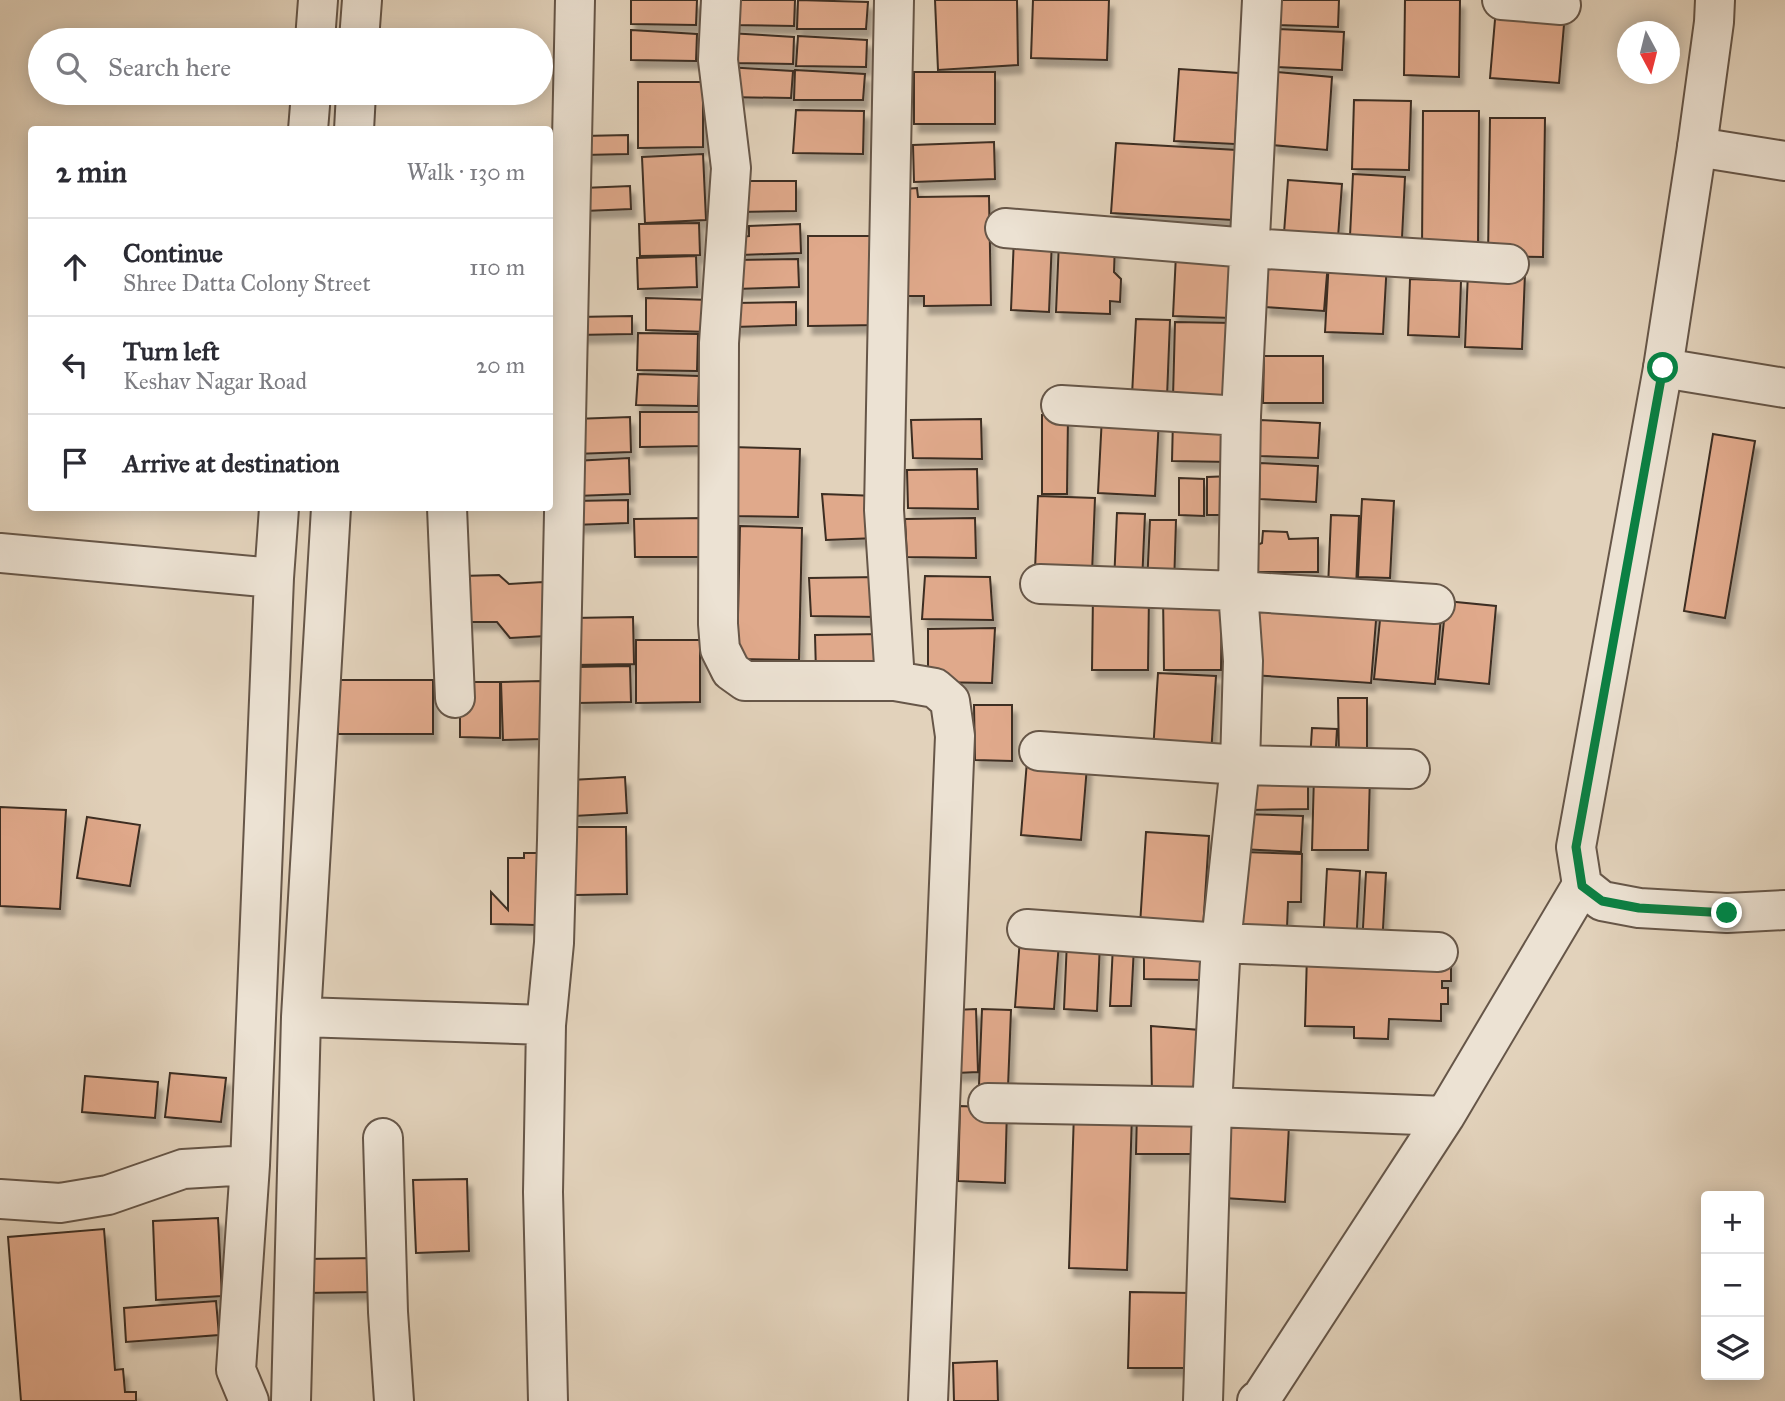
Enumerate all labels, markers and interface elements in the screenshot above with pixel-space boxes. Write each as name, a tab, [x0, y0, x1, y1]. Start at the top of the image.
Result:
north arrow	[1617, 21, 1680, 84]
search box	[28, 28, 553, 105]
icon: search	[52, 48, 90, 86]
text: Search here	[108, 51, 231, 83]
text: 2 min	[56, 154, 127, 190]
text: Walk · 130 m	[407, 158, 525, 186]
text: Continue	[123, 237, 223, 269]
icon: ahead	[56, 248, 94, 286]
text: 110 m	[469, 253, 525, 281]
text: Shree Datta Colony Street	[123, 269, 371, 297]
text: Turn left	[123, 335, 219, 367]
icon: left	[56, 346, 94, 384]
text: 20 m	[476, 351, 525, 379]
route start	[1647, 352, 1678, 383]
text: Keshav Nagar Road	[123, 367, 307, 395]
icon: arrive	[56, 444, 94, 482]
text: Arrive at destination	[123, 447, 340, 479]
route end	[1711, 897, 1742, 928]
map controls	[1701, 1191, 1764, 1380]
button: +	[1701, 1191, 1764, 1254]
button: −	[1701, 1254, 1764, 1317]
button: layers	[1701, 1317, 1764, 1380]

